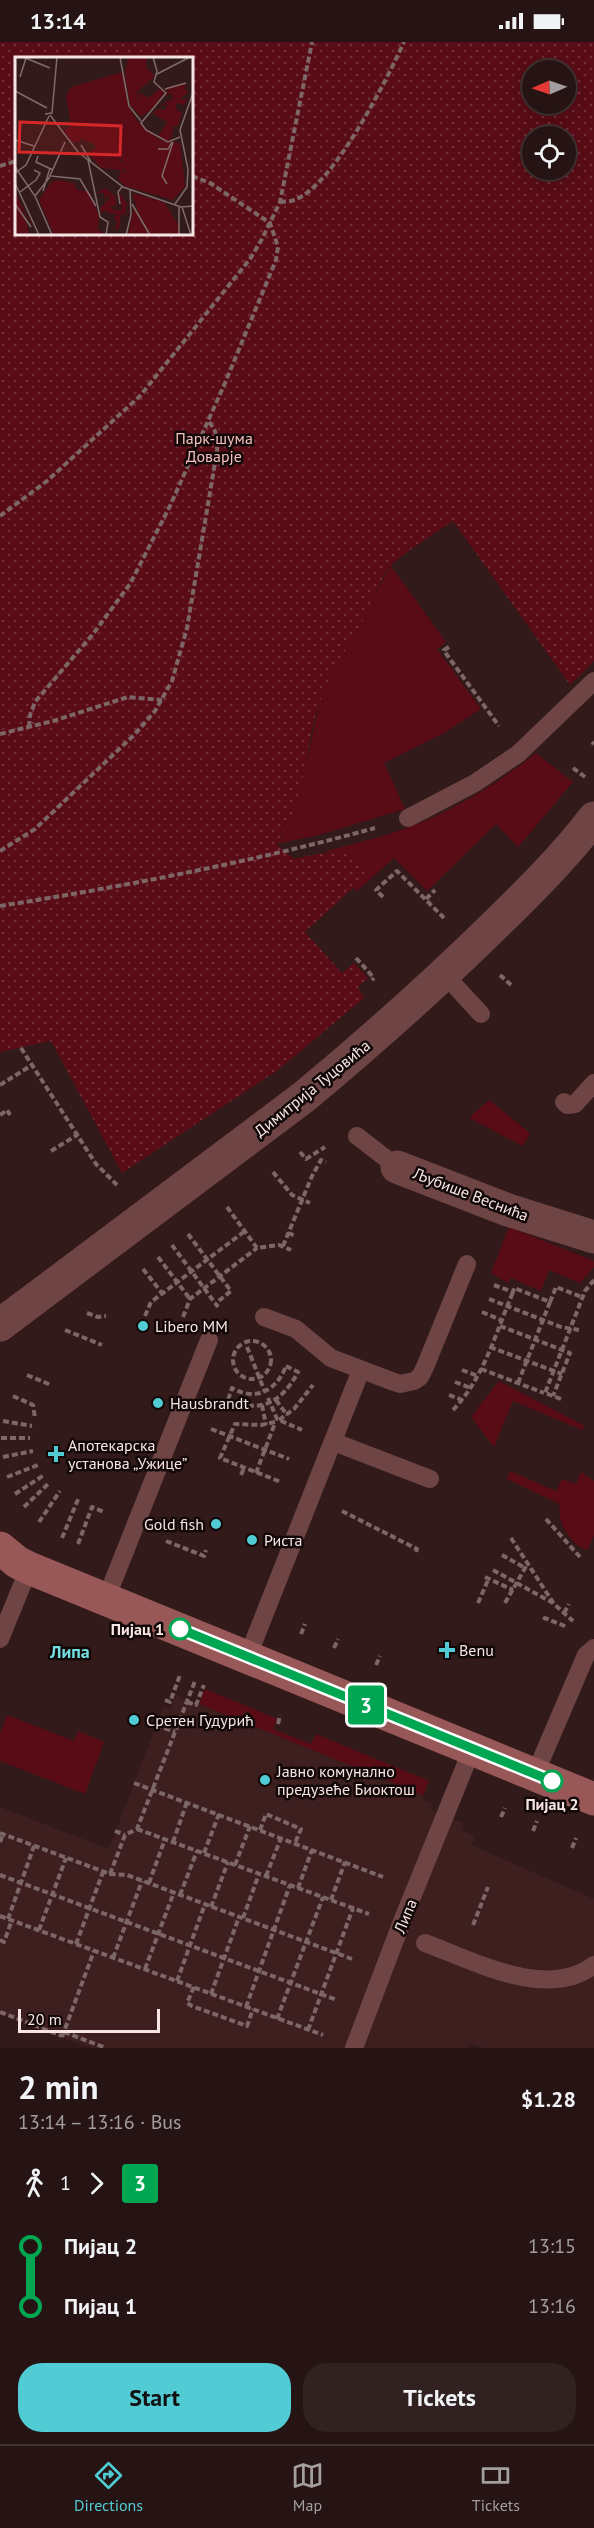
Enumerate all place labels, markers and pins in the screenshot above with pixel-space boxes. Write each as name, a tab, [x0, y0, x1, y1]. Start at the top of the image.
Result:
place label: Libero MM	[155, 1316, 228, 1336]
marker: Libero MM	[136, 1319, 150, 1333]
place label: Hausbrandt	[170, 1393, 249, 1413]
marker: Hausbrandt	[151, 1396, 165, 1410]
place label: Апотекарска установа „Ужице”	[68, 1435, 187, 1473]
marker: Апотекарска установа „Ужице”	[49, 1447, 63, 1461]
place label: Gold fish	[144, 1514, 204, 1534]
marker: Gold fish	[209, 1517, 223, 1531]
place label: Риста	[264, 1530, 302, 1550]
marker: Риста	[245, 1533, 259, 1547]
marker: Пијац 1	[169, 1618, 191, 1640]
place label: Пијац 1	[111, 1619, 164, 1639]
place label: Benu	[459, 1640, 494, 1660]
marker: Benu	[440, 1643, 454, 1657]
place label: Сретен Гудурић	[146, 1710, 254, 1730]
marker: Сретен Гудурић	[127, 1713, 141, 1727]
place label: Јавно комунално предузеће Биоктош	[276, 1761, 415, 1799]
marker: Пијац 2	[541, 1770, 563, 1792]
marker: Јавно комунално предузеће Биоктош	[258, 1773, 272, 1787]
place label: Пијац 2	[525, 1794, 579, 1814]

